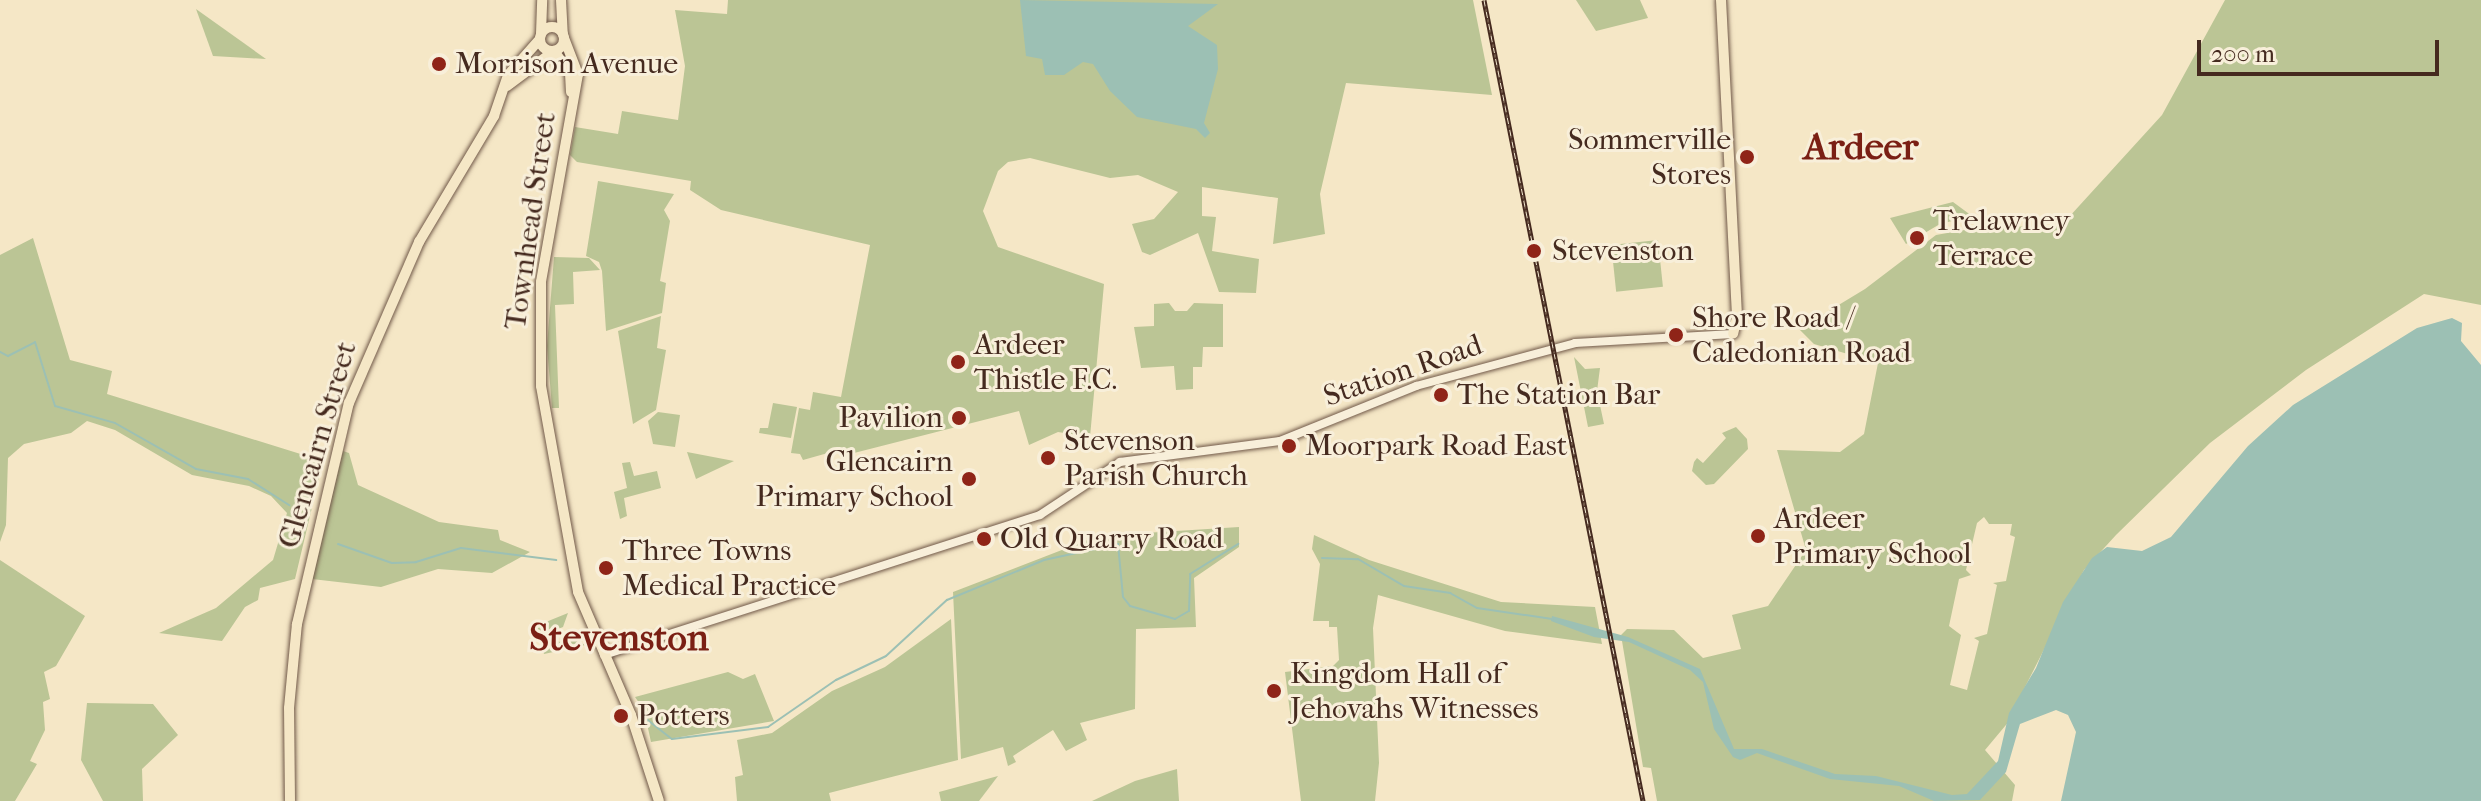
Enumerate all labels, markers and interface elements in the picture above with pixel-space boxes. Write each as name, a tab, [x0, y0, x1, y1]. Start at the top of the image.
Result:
scale bar	[2201, 24, 2443, 74]
text: 200 m	[2211, 40, 2275, 68]
place label: Morrison Avenue	[455, 46, 678, 82]
marker: Morrison Avenue	[430, 55, 448, 73]
street label: Townhead Street	[498, 110, 564, 332]
place label: Sommerville Stores	[1568, 122, 1731, 192]
district label: Ardeer	[1804, 124, 1918, 170]
marker: Sommerville Stores	[1738, 148, 1756, 166]
place label: Trelawney Terrace	[1933, 203, 2070, 274]
marker: Trelawney Terrace	[1908, 229, 1926, 247]
place label: Stevenston	[1552, 233, 1694, 269]
marker: Stevenston	[1523, 240, 1545, 262]
place label: Shore Road / Caledonian Road	[1692, 300, 1911, 370]
marker: Shore Road / Caledonian Road	[1667, 326, 1685, 344]
place label: Ardeer Thistle F.C.	[974, 327, 1117, 398]
street label: Station Road	[1319, 327, 1487, 415]
street label: Glencairn Street	[271, 338, 365, 552]
marker: Ardeer Thistle F.C.	[949, 353, 967, 371]
place label: The Station Bar	[1457, 377, 1660, 413]
marker: The Station Bar	[1432, 386, 1450, 404]
place label: Pavilion	[839, 400, 943, 436]
marker: Pavilion	[950, 409, 968, 427]
place label: Stevenson Parish Church	[1064, 423, 1248, 494]
place label: Moorpark Road East	[1305, 428, 1568, 464]
marker: Moorpark Road East	[1280, 437, 1298, 455]
place label: Glencairn Primary School	[756, 444, 953, 514]
marker: Stevenson Parish Church	[1039, 449, 1057, 467]
marker: Glencairn Primary School	[960, 470, 978, 488]
place label: Ardeer Primary School	[1774, 501, 1971, 572]
place label: Old Quarry Road	[1000, 521, 1223, 557]
marker: Ardeer Primary School	[1749, 527, 1767, 545]
marker: Old Quarry Road	[975, 530, 993, 548]
place label: Three Towns Medical Practice	[622, 533, 836, 604]
marker: Three Towns Medical Practice	[597, 559, 615, 577]
district label: Stevenston	[529, 615, 709, 661]
place label: Kingdom Hall of Jehovahs Witnesses	[1290, 656, 1538, 726]
marker: Kingdom Hall of Jehovahs Witnesses	[1265, 682, 1283, 700]
place label: Potters	[637, 698, 730, 734]
marker: Potters	[612, 707, 630, 725]

